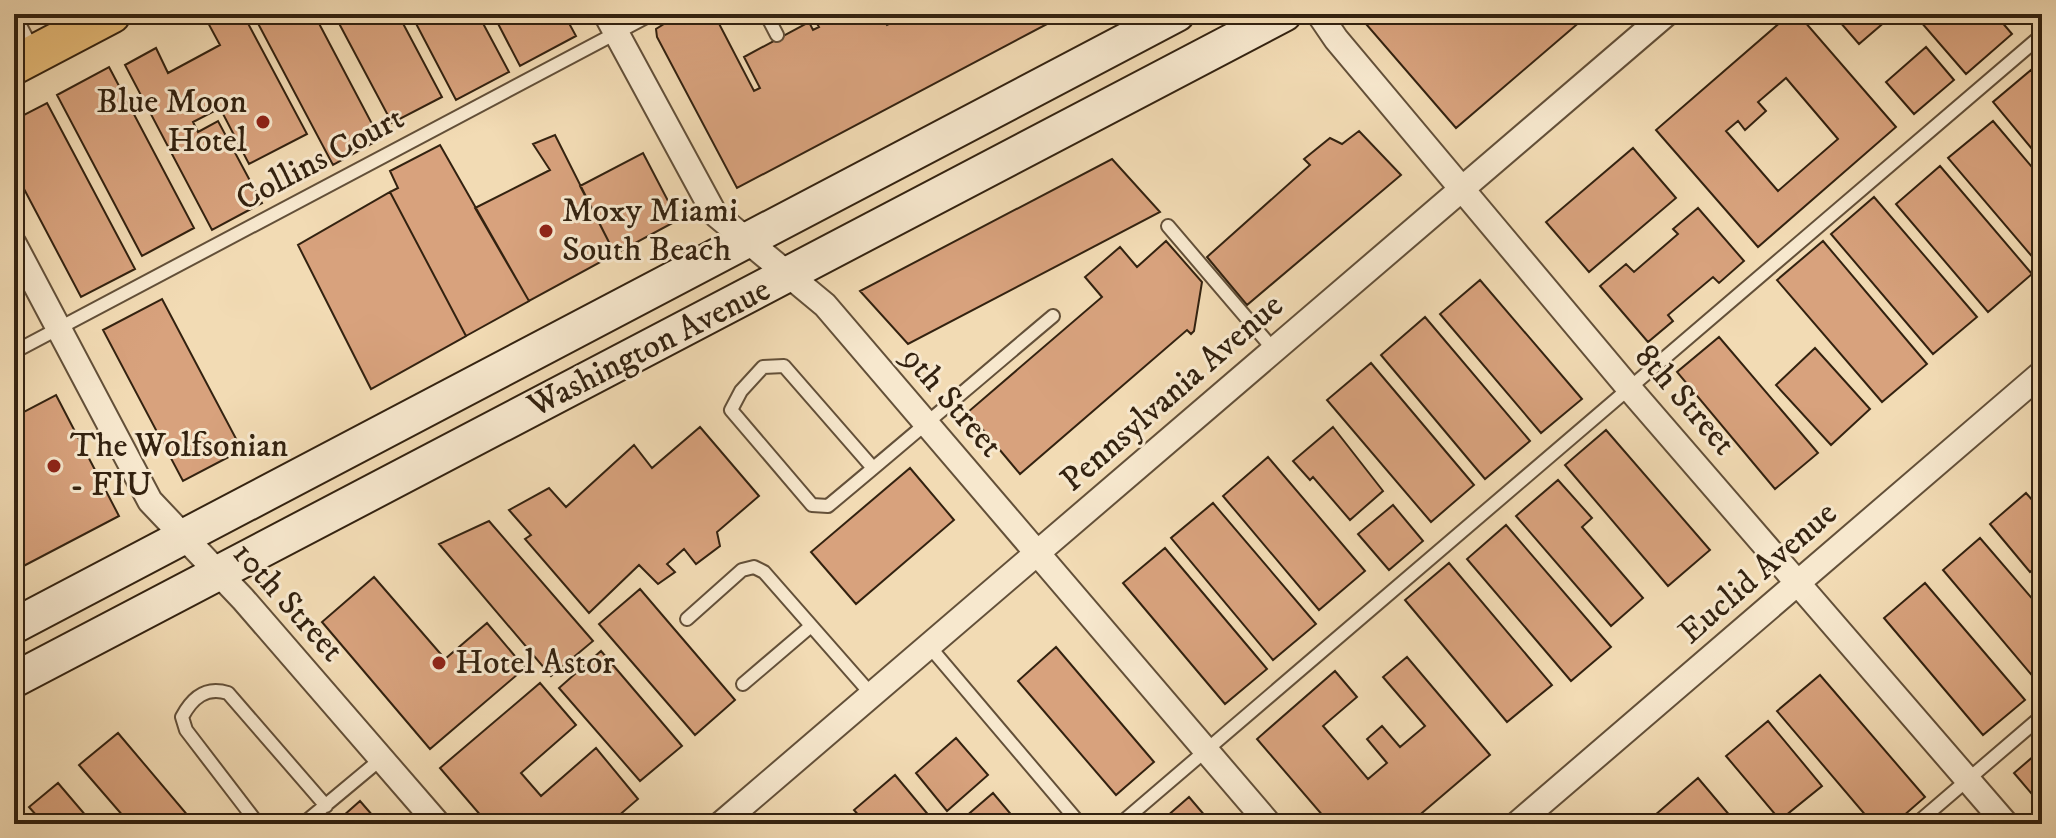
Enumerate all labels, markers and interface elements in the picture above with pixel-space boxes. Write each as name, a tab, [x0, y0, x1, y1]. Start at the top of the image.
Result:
place label: Blue Moon Hotel	[96, 81, 248, 162]
street label: Collins Court	[229, 97, 411, 221]
marker: Blue Moon Hotel	[254, 113, 272, 131]
place label: Moxy Miami South Beach	[562, 190, 738, 271]
marker: Moxy Miami South Beach	[537, 222, 555, 240]
street label: Washington Avenue	[520, 269, 777, 428]
street label: Pennsylvania Avenue	[1052, 285, 1292, 501]
street label: 9th Street	[891, 336, 1012, 466]
street label: 8th Street	[1625, 336, 1745, 464]
place label: The Wolfsonian - FIU	[70, 425, 289, 506]
marker: The Wolfsonian - FIU	[45, 457, 63, 475]
street label: Euclid Avenue	[1670, 493, 1846, 653]
street label: 10th Street	[223, 533, 353, 671]
place label: Hotel Astor	[455, 642, 615, 684]
marker: Hotel Astor	[430, 654, 448, 672]

